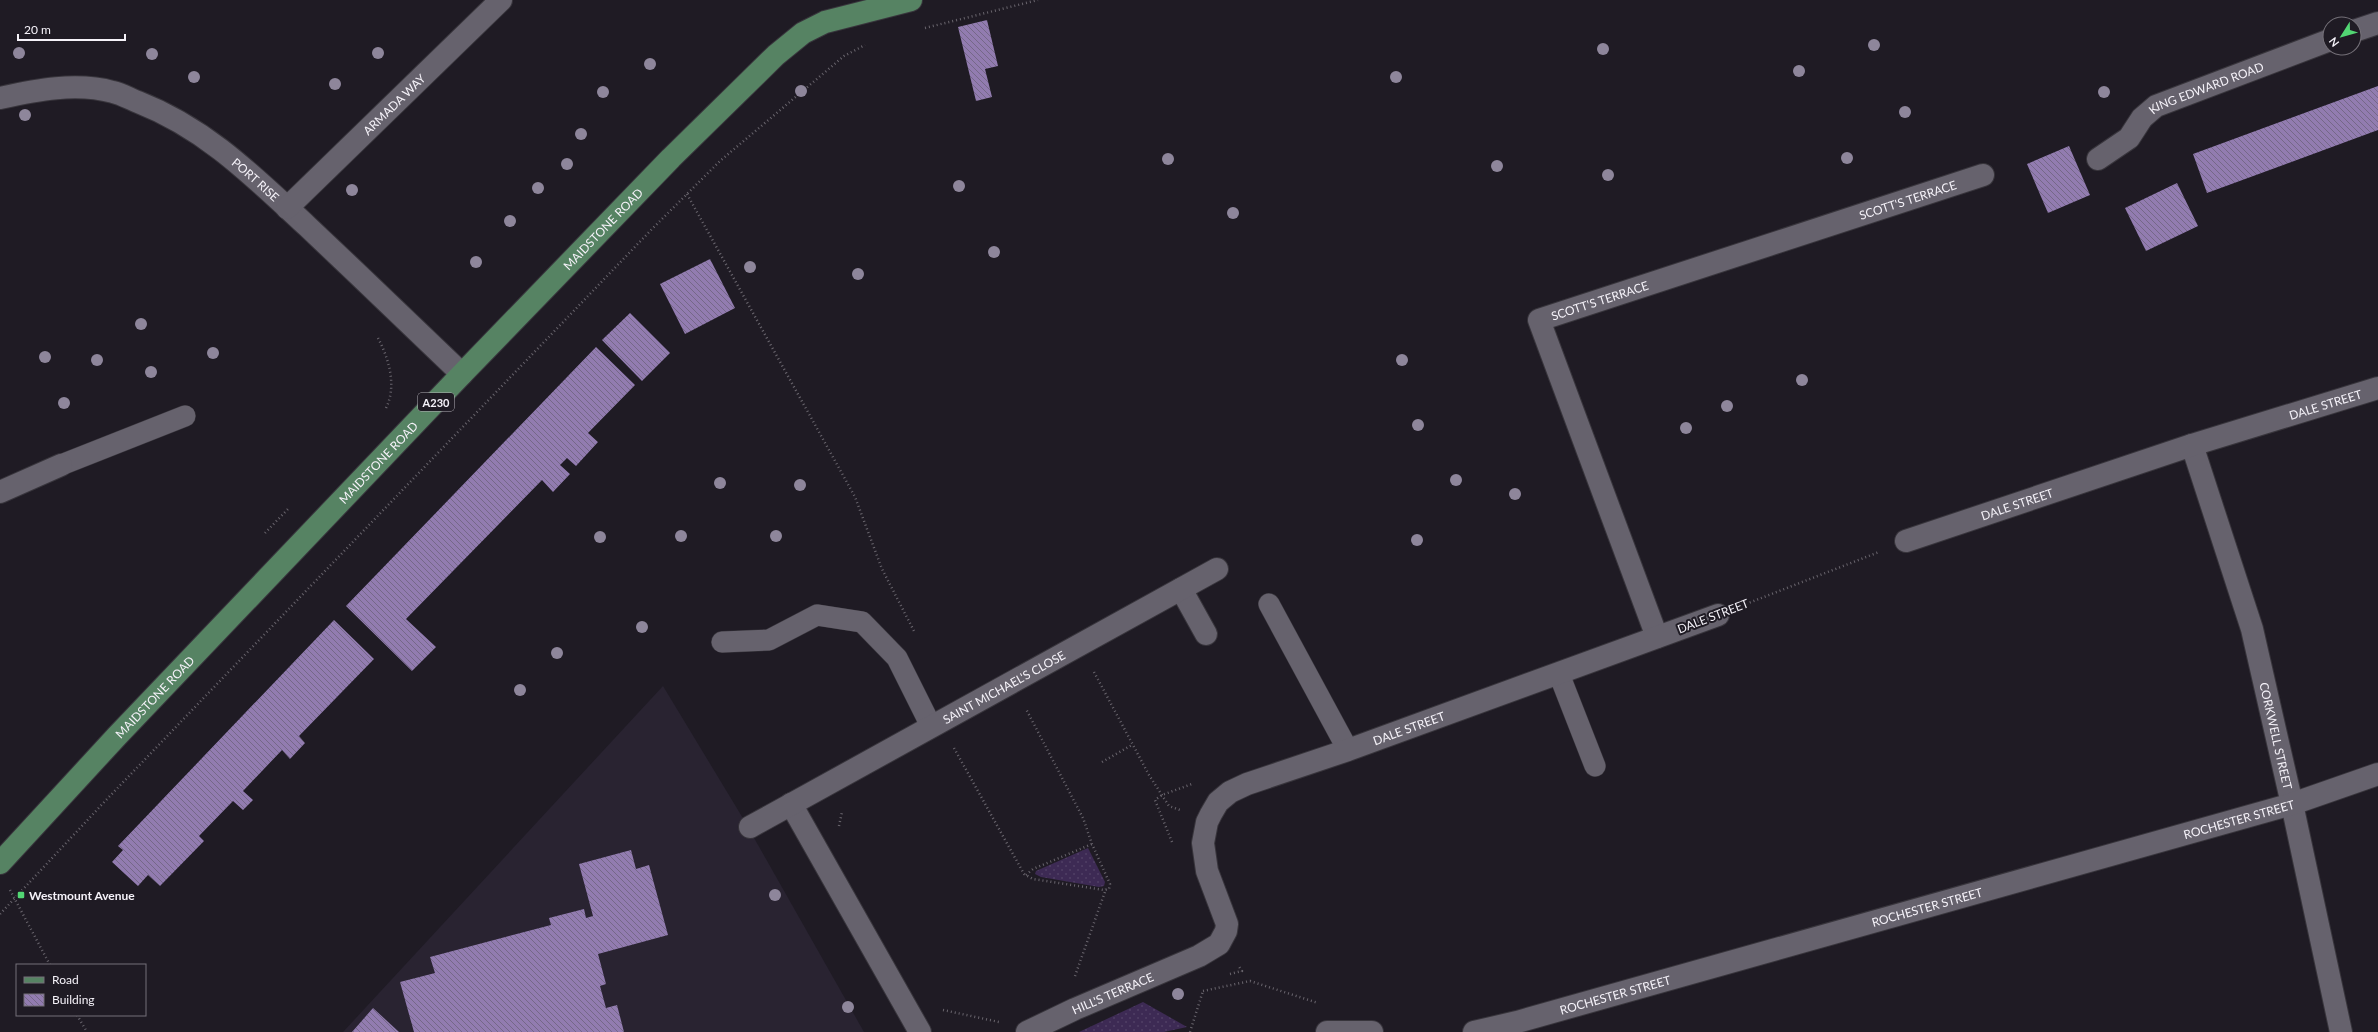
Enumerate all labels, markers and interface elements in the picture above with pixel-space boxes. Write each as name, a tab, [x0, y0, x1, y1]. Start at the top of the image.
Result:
scale bar	[18, 16, 125, 42]
north arrow	[2322, 16, 2362, 56]
text: 20 m	[24, 22, 51, 37]
text: N	[2326, 35, 2341, 50]
street label: KING EDWARD ROAD	[2145, 58, 2266, 117]
street label: ARMADA WAY	[359, 70, 429, 138]
street label: PORT RISE	[229, 154, 283, 204]
street label: SCOTT'S TERRACE	[1857, 177, 1958, 223]
street label: MAIDSTONE ROAD	[560, 185, 646, 273]
street label: SCOTT'S TERRACE	[1549, 277, 1650, 323]
street label: DALE STREET	[2287, 386, 2363, 422]
road number: A230	[418, 393, 454, 411]
street label: MAIDSTONE ROAD	[335, 418, 421, 506]
street label: DALE STREET	[1979, 485, 2055, 523]
street label: DALE STREET	[1675, 596, 1751, 636]
street label: SAINT MICHAEL'S CLOSE	[940, 647, 1068, 727]
street label: MAIDSTONE ROAD	[112, 652, 197, 741]
street label: CORKWELL STREET	[2257, 681, 2296, 791]
street label: DALE STREET	[1371, 708, 1447, 748]
street label: ROCHESTER STREET	[2182, 796, 2296, 842]
street label: ROCHESTER STREET	[1870, 884, 1984, 929]
place label: Westmount Avenue	[29, 888, 135, 903]
marker: Westmount Avenue	[16, 890, 26, 900]
legend	[16, 964, 146, 1016]
street label: HILL'S TERRACE	[1069, 969, 1156, 1017]
text: Road	[52, 972, 79, 987]
street label: ROCHESTER STREET	[1558, 972, 1672, 1017]
text: Building	[52, 992, 95, 1007]

